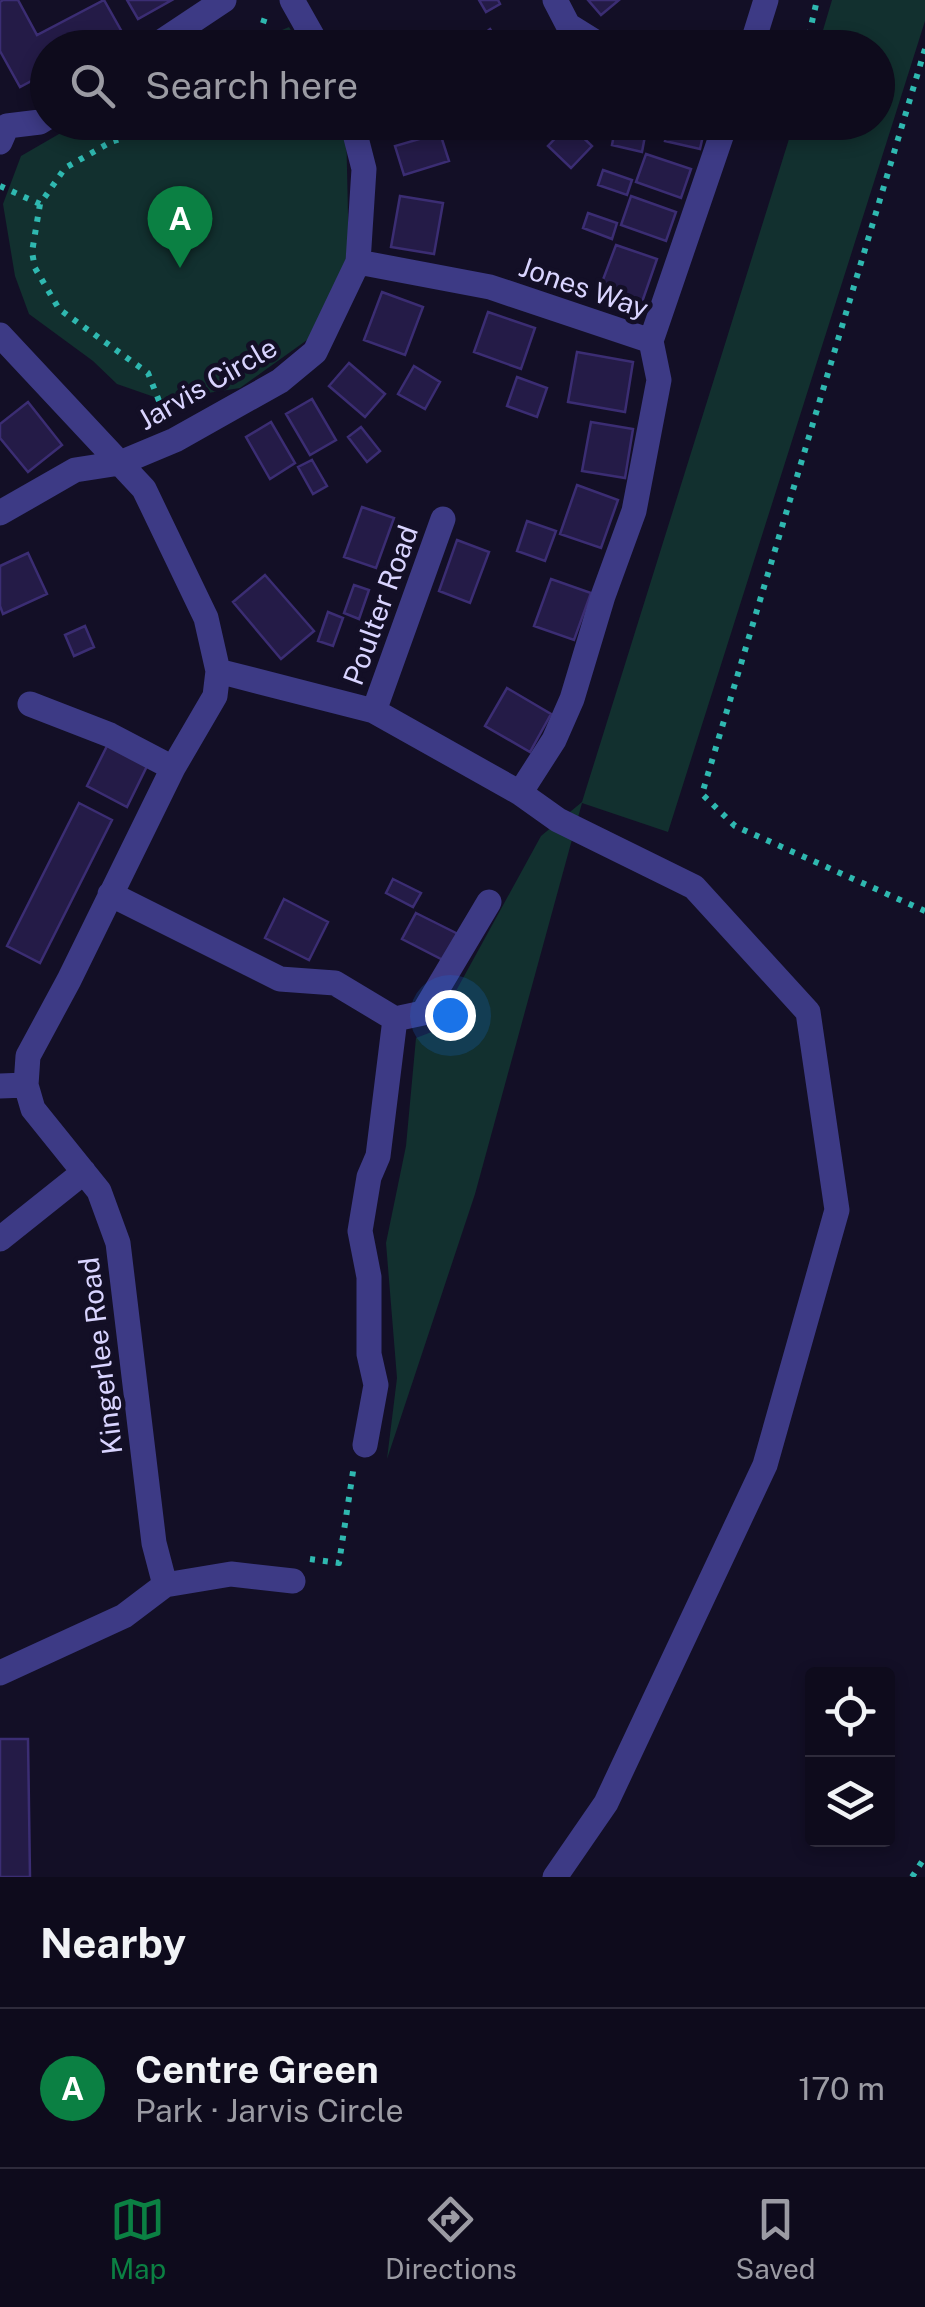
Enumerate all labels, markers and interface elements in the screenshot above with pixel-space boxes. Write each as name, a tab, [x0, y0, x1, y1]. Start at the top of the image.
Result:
search box	[30, 30, 895, 140]
icon: search	[65, 58, 120, 113]
text: Search here	[145, 63, 358, 108]
pin: A	[148, 186, 212, 268]
street label: Jones Way	[515, 250, 653, 324]
street label: Jarvis Circle	[131, 330, 283, 436]
street label: Poulter Road	[336, 521, 424, 689]
your location	[425, 990, 476, 1041]
street label: Kingerlee Road	[72, 1255, 128, 1457]
map controls	[805, 1667, 895, 1847]
button: locate	[805, 1667, 895, 1757]
button: layers	[805, 1757, 895, 1847]
text: Nearby	[40, 1918, 186, 1967]
text: Centre Green	[135, 2047, 379, 2092]
text: A	[61, 2070, 84, 2107]
text: 170 m	[798, 2070, 885, 2107]
text: Park · Jarvis Circle	[135, 2092, 404, 2129]
tab: Map	[109, 2192, 166, 2285]
tab: Directions	[385, 2192, 517, 2285]
tab: Saved	[735, 2192, 816, 2285]

